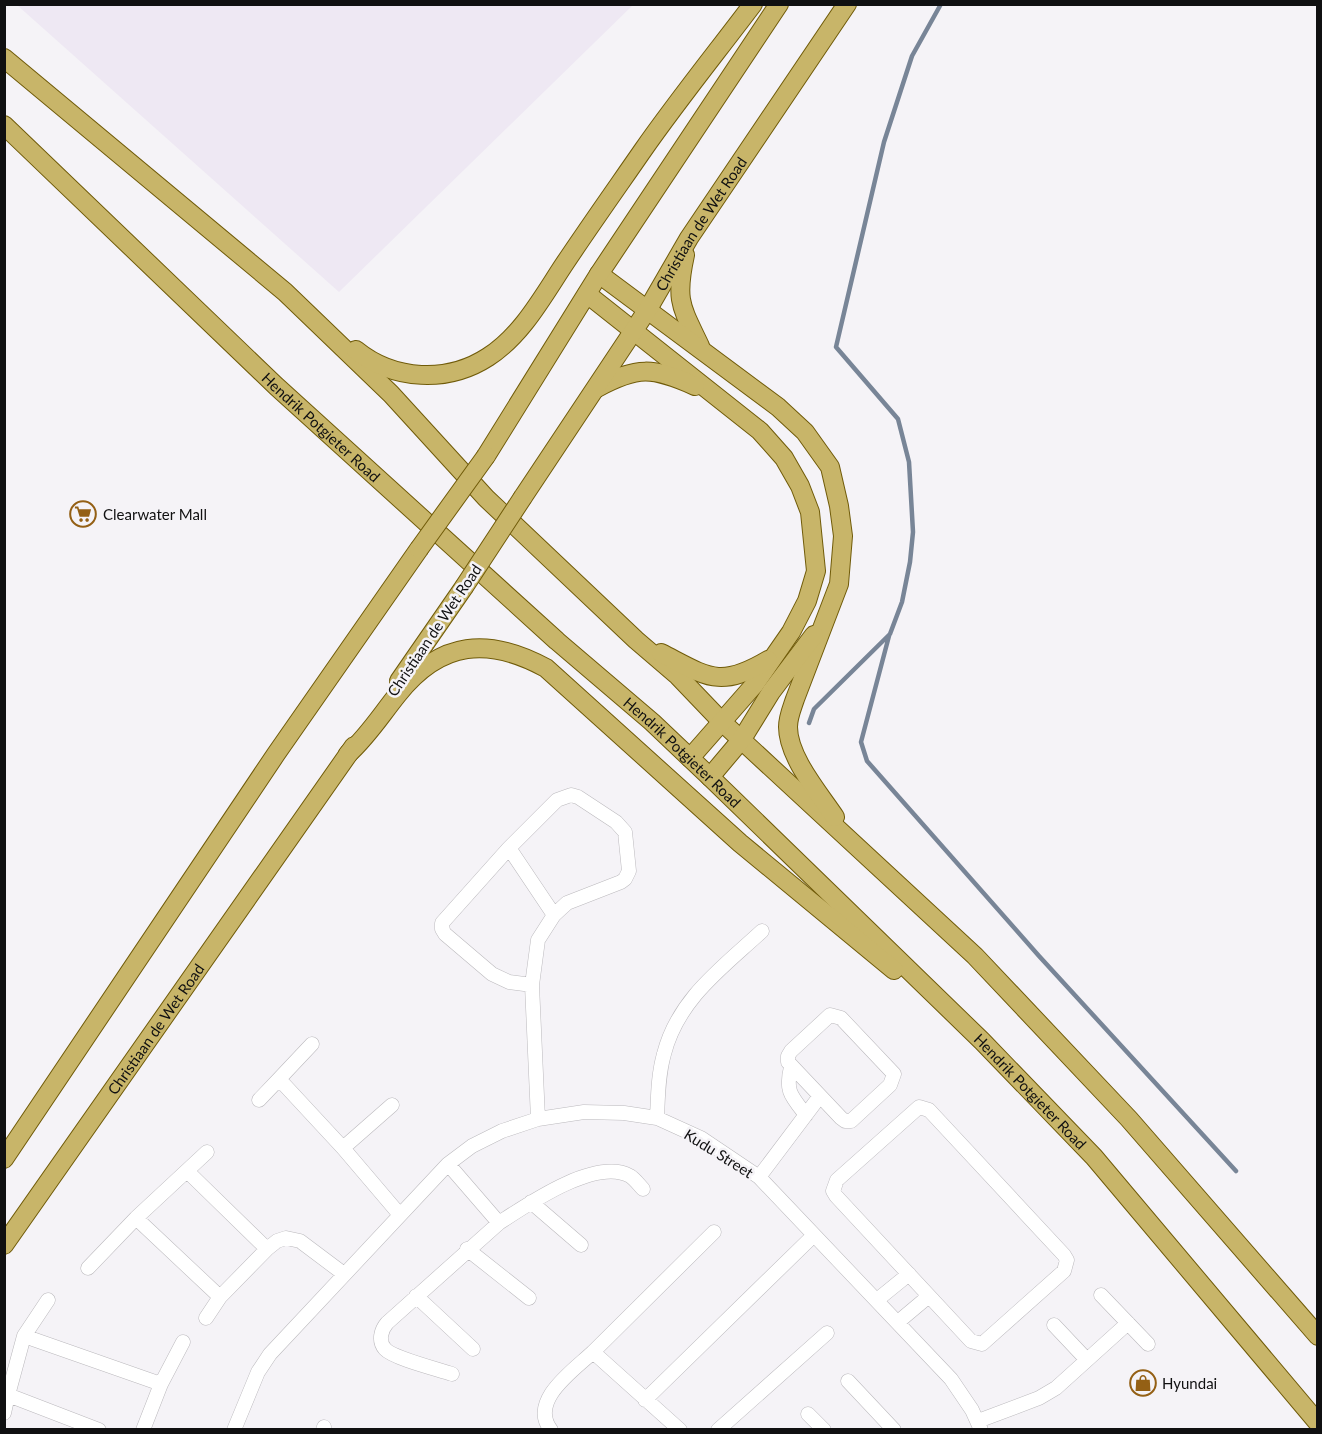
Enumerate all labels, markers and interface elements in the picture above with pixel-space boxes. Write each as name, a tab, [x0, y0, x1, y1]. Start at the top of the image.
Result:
street label: Christiaan de Wet Road	[651, 153, 750, 294]
street label: Hendrik Potgieter Road	[258, 369, 384, 485]
supermarket icon: Clearwater Mall	[68, 499, 98, 529]
place label: Clearwater Mall	[103, 505, 207, 523]
street label: Christiaan de Wet Road	[383, 561, 485, 699]
street label: Hendrik Potgieter Road	[620, 693, 745, 811]
street label: Christiaan de Wet Road	[104, 960, 208, 1098]
street label: Hendrik Potgieter Road	[971, 1030, 1090, 1153]
street label: Kudu Street	[681, 1125, 757, 1182]
shop icon: Hyundai	[1128, 1368, 1158, 1398]
place label: Hyundai	[1162, 1374, 1217, 1392]

